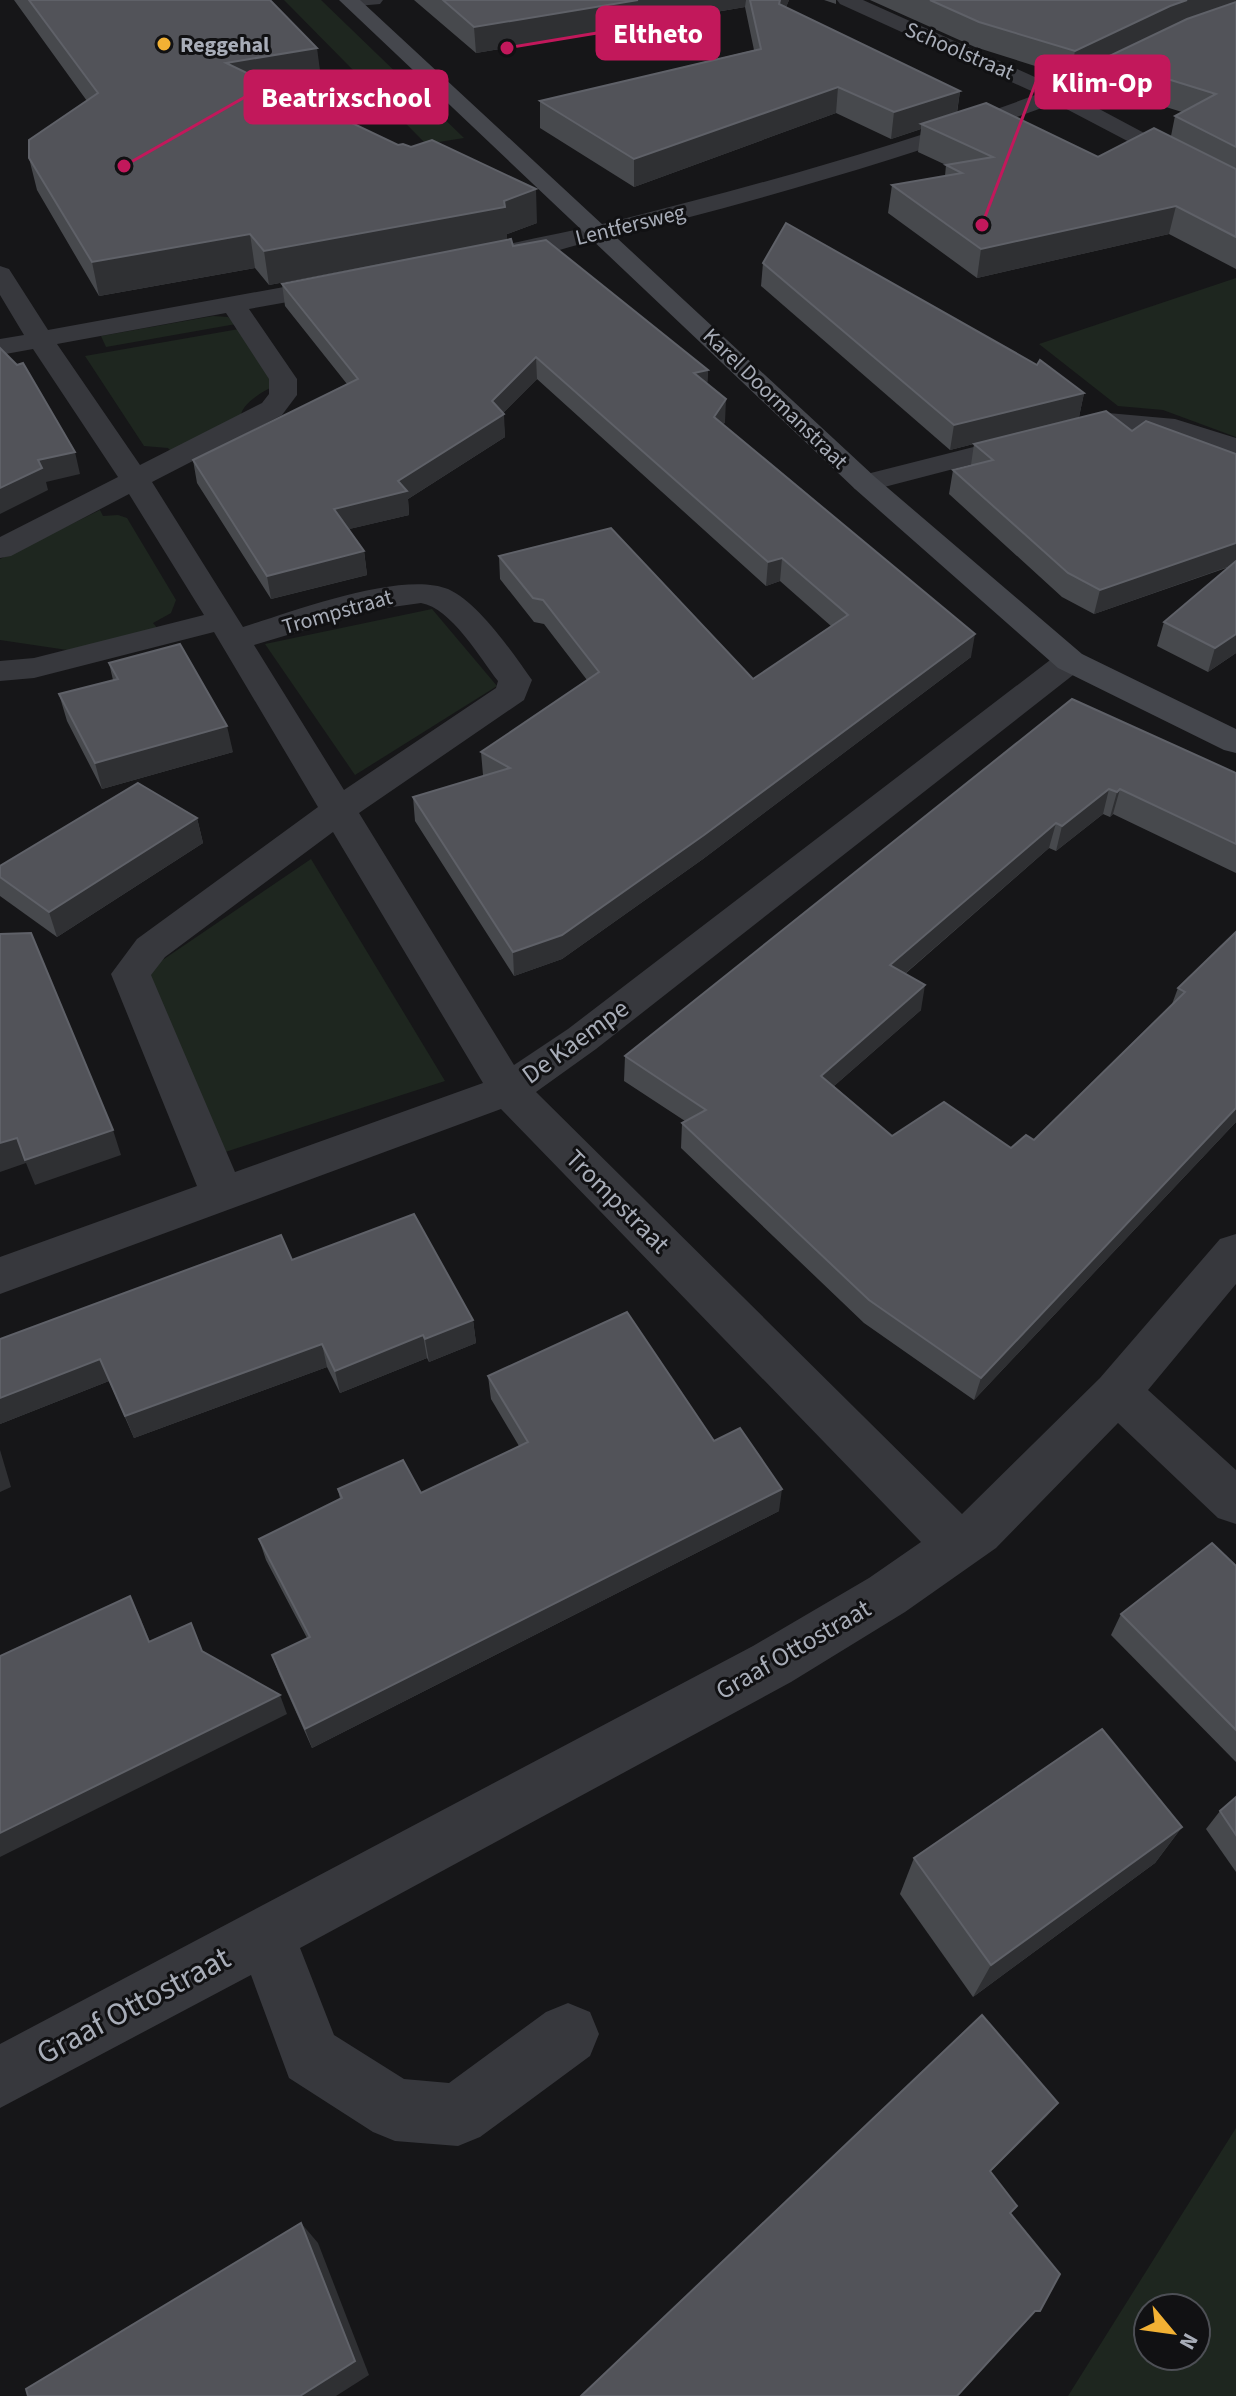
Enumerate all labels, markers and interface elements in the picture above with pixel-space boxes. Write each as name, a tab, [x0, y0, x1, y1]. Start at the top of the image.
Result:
callout: Eltheto	[597, 7, 719, 59]
text: Eltheto	[613, 14, 703, 54]
street label: Schoolstraat	[900, 14, 1020, 88]
place label: Reggehal	[180, 29, 270, 61]
marker: Reggehal	[155, 35, 173, 53]
callout: Klim-Op	[1036, 56, 1169, 108]
text: Klim-Op	[1051, 63, 1153, 103]
callout: Beatrixschool	[245, 71, 447, 123]
text: Beatrixschool	[261, 78, 431, 118]
street label: Lentfersweg	[572, 196, 688, 254]
street label: Karel Doormanstraat	[695, 321, 856, 477]
street label: Trompstraat	[278, 581, 397, 643]
street label: De Kaempe	[514, 990, 636, 1093]
street label: Trompstraat	[557, 1141, 678, 1262]
street label: Graaf Ottostraat	[709, 1590, 878, 1709]
street label: Graaf Ottostraat	[28, 1935, 239, 2076]
north arrow	[1132, 2292, 1212, 2372]
text: N	[1171, 2327, 1206, 2355]

